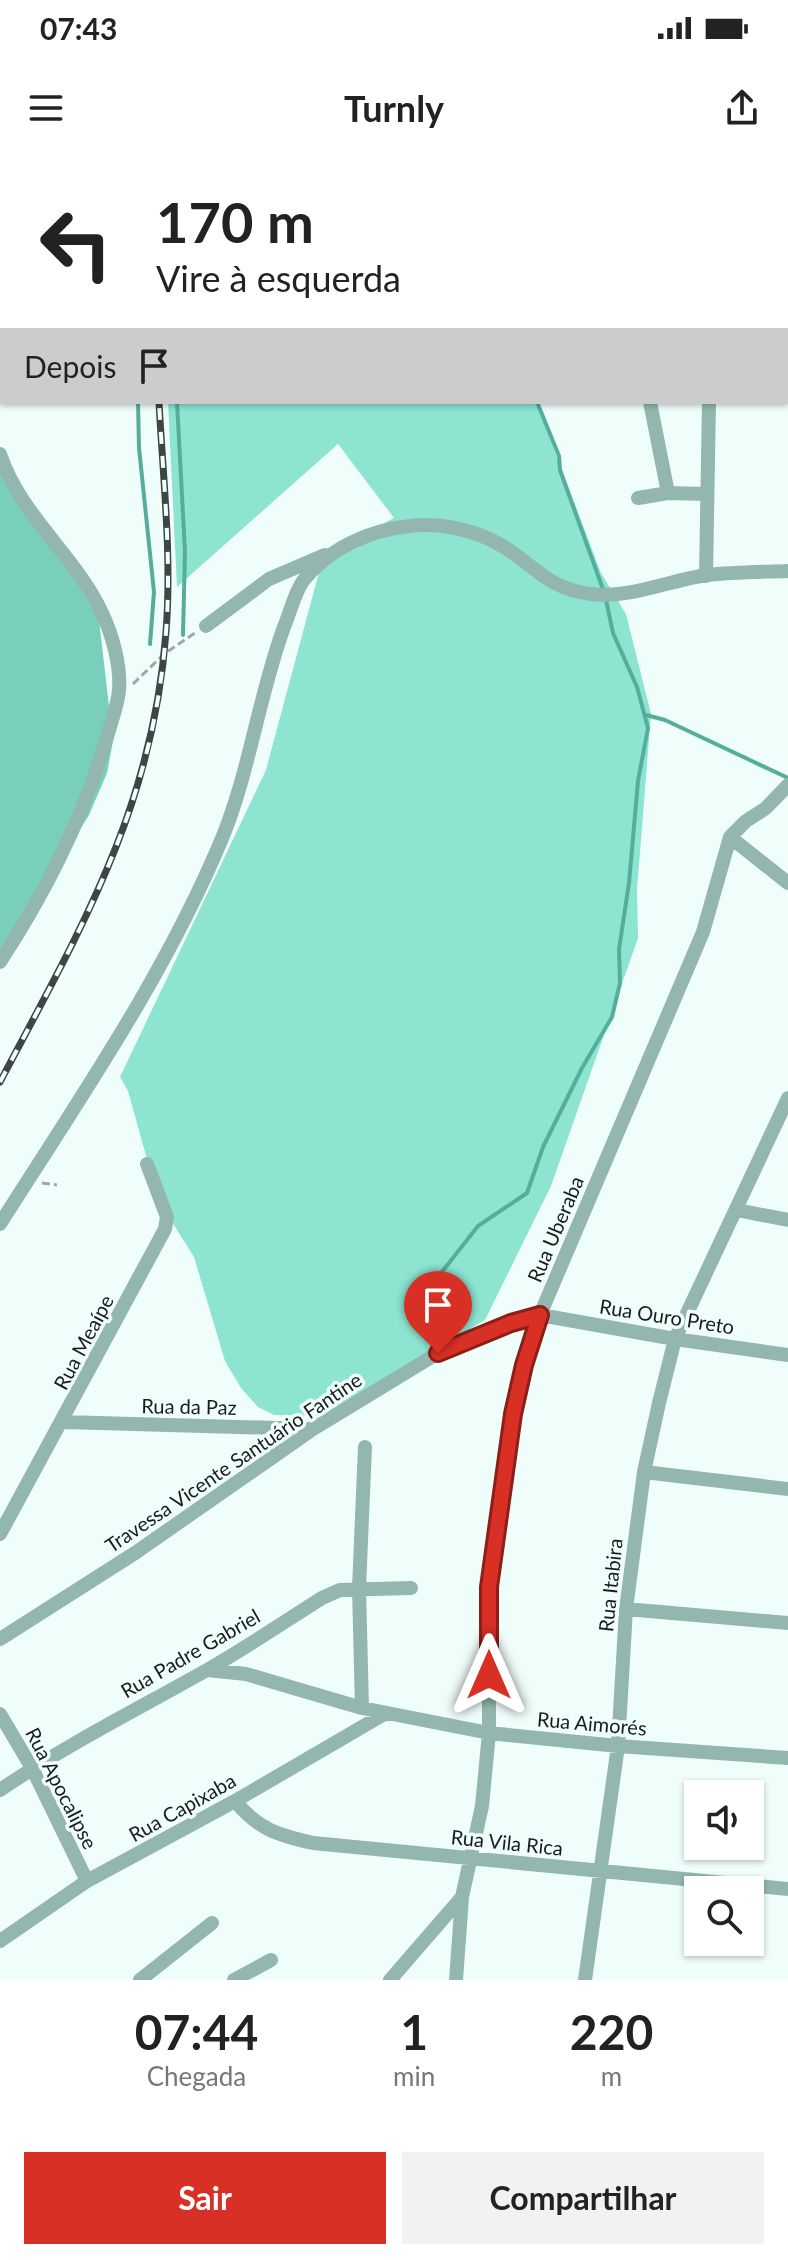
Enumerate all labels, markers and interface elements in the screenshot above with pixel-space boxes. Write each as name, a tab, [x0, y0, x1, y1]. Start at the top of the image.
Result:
text: 07:43	[40, 10, 117, 46]
icon: menu	[24, 86, 68, 130]
text: Turnly	[344, 86, 444, 130]
icon: share	[720, 86, 764, 130]
text: 170 m	[156, 188, 314, 255]
icon: left	[24, 192, 128, 296]
text: Vire à esquerda	[156, 256, 401, 300]
icon: arrive	[132, 344, 176, 388]
text: Depois	[24, 348, 116, 384]
street label: Rua Uberaba	[522, 1172, 588, 1286]
pin	[404, 1271, 472, 1353]
icon: arrive	[416, 1283, 460, 1327]
street label: Rua Meaípe	[48, 1291, 118, 1393]
street label: Rua Ouro Preto	[598, 1293, 736, 1339]
street label: Travessa Vicente Santuário Fantine	[100, 1367, 366, 1557]
street label: Rua da Paz	[141, 1393, 237, 1419]
street label: Rua Itabira	[593, 1537, 627, 1633]
street label: Rua Padre Gabriel	[116, 1603, 264, 1703]
position arrow	[447, 1633, 531, 1717]
street label: Rua Aimorés	[536, 1706, 648, 1740]
street label: Rua Apocalipse	[21, 1723, 103, 1853]
street label: Rua Capixaba	[124, 1768, 240, 1846]
map controls	[684, 1780, 764, 1956]
button: sound	[684, 1780, 764, 1860]
street label: Rua Vila Rica	[450, 1824, 564, 1860]
button: search	[684, 1876, 764, 1956]
text: 07:44	[135, 2003, 258, 2060]
text: 1	[400, 2003, 428, 2060]
text: 220	[570, 2003, 653, 2060]
text: Chegada	[147, 2060, 246, 2092]
text: min	[393, 2060, 435, 2092]
text: m	[601, 2060, 622, 2092]
button: Sair	[24, 2152, 386, 2244]
button: Compartilhar	[402, 2152, 764, 2244]

